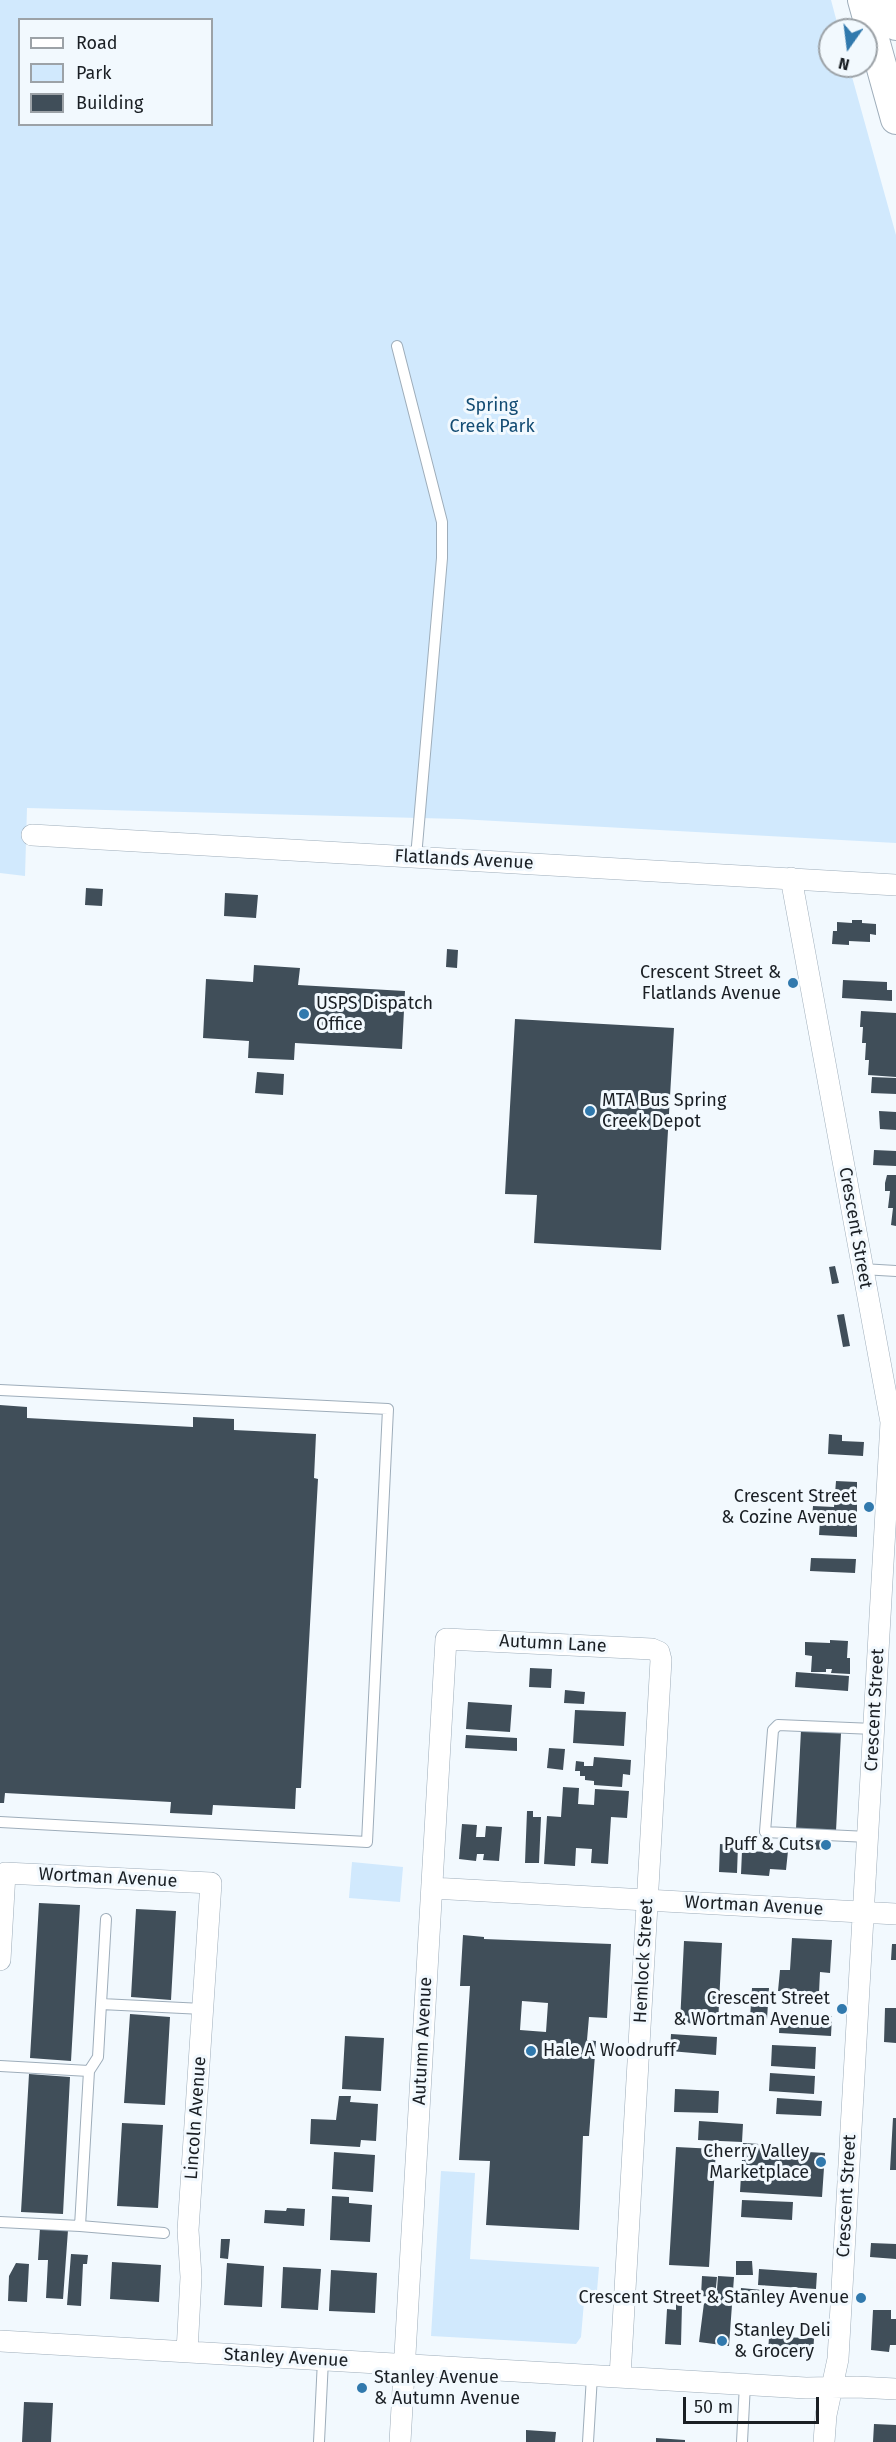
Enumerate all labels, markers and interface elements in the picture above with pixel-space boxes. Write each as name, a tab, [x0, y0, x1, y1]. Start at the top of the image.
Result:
legend	[18, 18, 213, 126]
north arrow	[818, 18, 878, 78]
text: Road	[76, 32, 118, 54]
text: N	[837, 54, 851, 75]
text: Park	[76, 62, 111, 84]
text: Building	[76, 92, 143, 114]
park label: Spring Creek Park	[449, 395, 535, 438]
street label: Flatlands Avenue	[394, 846, 534, 874]
place label: Crescent Street & Flatlands Avenue	[640, 962, 781, 1004]
marker: Crescent Street & Flatlands Avenue	[786, 976, 800, 990]
place label: USPS Dispatch Office	[316, 993, 433, 1036]
marker: USPS Dispatch Office	[297, 1007, 311, 1021]
place label: MTA Bus Spring Creek Depot	[602, 1090, 726, 1132]
marker: MTA Bus Spring Creek Depot	[583, 1104, 597, 1118]
street label: Crescent Street	[834, 1165, 876, 1291]
place label: Crescent Street & Cozine Avenue	[721, 1486, 857, 1528]
marker: Crescent Street & Cozine Avenue	[862, 1500, 876, 1514]
street label: Autumn Lane	[499, 1630, 607, 1658]
street label: Crescent Street	[861, 1648, 889, 1772]
place label: Puff & Cuts	[724, 1834, 814, 1856]
marker: Puff & Cuts	[819, 1838, 833, 1852]
street label: Wortman Avenue	[38, 1864, 178, 1892]
street label: Wortman Avenue	[684, 1892, 824, 1920]
street label: Hemlock Street	[630, 1898, 658, 2024]
street label: Autumn Avenue	[409, 1976, 437, 2106]
place label: Crescent Street & Wortman Avenue	[673, 1988, 830, 2030]
marker: Crescent Street & Wortman Avenue	[835, 2002, 849, 2016]
place label: Hale A Woodruff	[543, 2040, 676, 2062]
marker: Hale A Woodruff	[524, 2044, 538, 2058]
street label: Lincoln Avenue	[181, 2056, 211, 2180]
street label: Crescent Street	[833, 2134, 861, 2258]
place label: Cherry Valley Marketplace	[703, 2141, 809, 2184]
marker: Cherry Valley Marketplace	[814, 2155, 828, 2169]
place label: Crescent Street & Stanley Avenue	[578, 2287, 849, 2309]
marker: Crescent Street & Stanley Avenue	[854, 2291, 868, 2305]
place label: Stanley Deli & Grocery	[734, 2320, 831, 2362]
marker: Stanley Deli & Grocery	[715, 2334, 729, 2348]
street label: Stanley Avenue	[223, 2344, 349, 2372]
place label: Stanley Avenue & Autumn Avenue	[374, 2367, 520, 2410]
marker: Stanley Avenue & Autumn Avenue	[355, 2381, 369, 2395]
scale bar	[686, 2385, 822, 2423]
text: 50 m	[694, 2396, 733, 2418]

